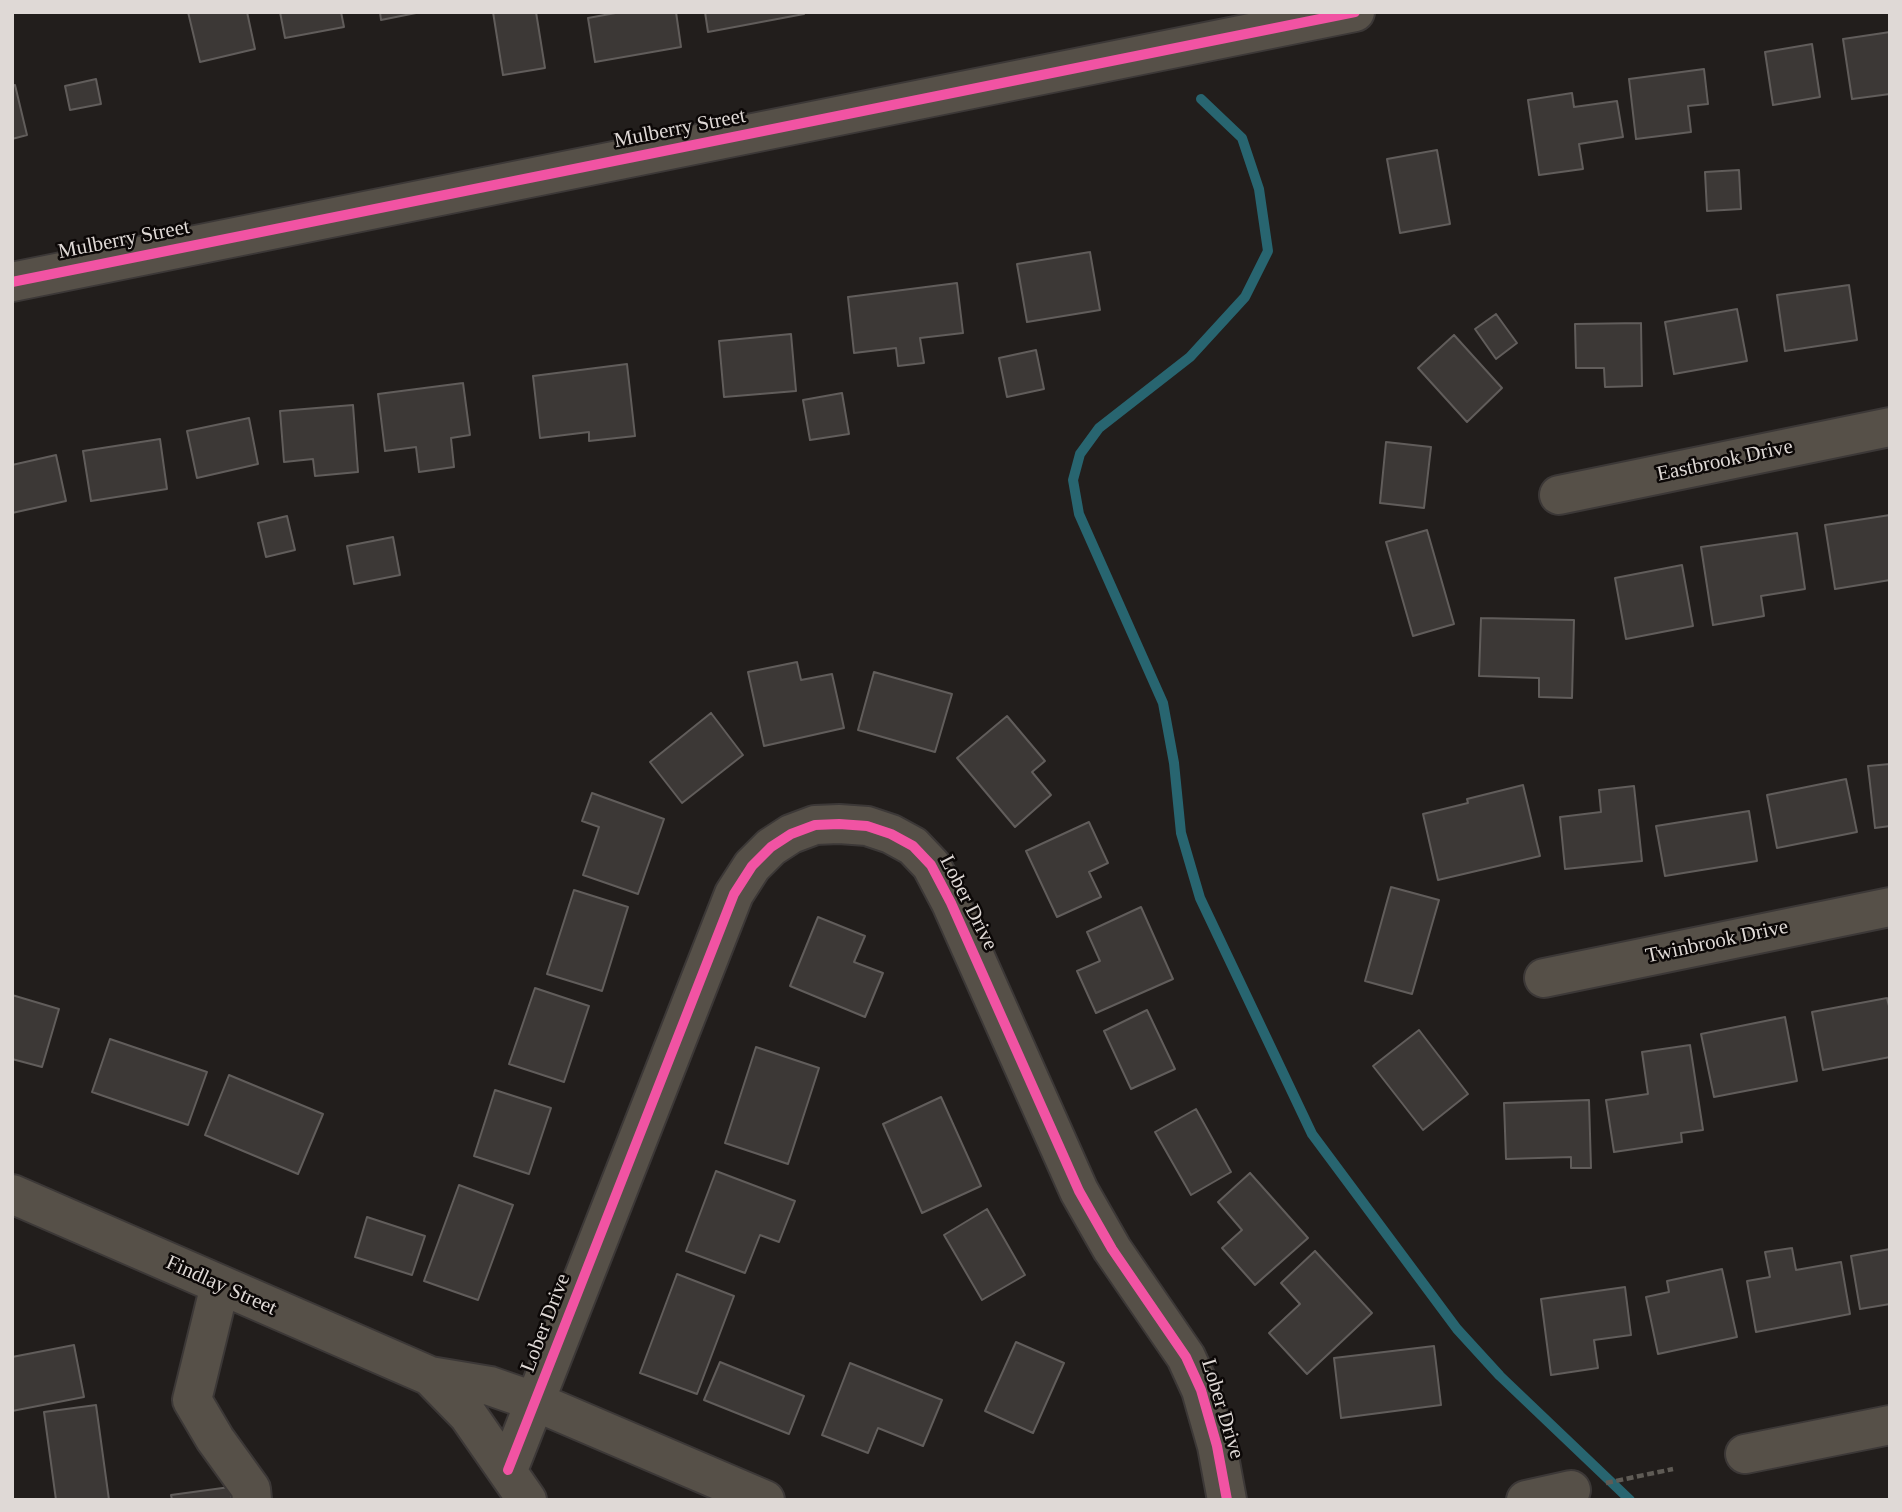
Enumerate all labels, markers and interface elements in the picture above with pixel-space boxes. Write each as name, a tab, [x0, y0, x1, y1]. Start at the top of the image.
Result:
street label: Mulberry Street	[612, 104, 748, 154]
street label: Mulberry Street	[56, 215, 192, 265]
street label: Eastbrook Drive	[1655, 434, 1795, 488]
street label: Lober Drive	[933, 851, 1003, 955]
street label: Twinbrook Drive	[1644, 915, 1790, 969]
street label: Findlay Street	[162, 1250, 280, 1322]
street label: Lober Drive	[516, 1270, 576, 1376]
street label: Lober Drive	[1195, 1356, 1249, 1462]

